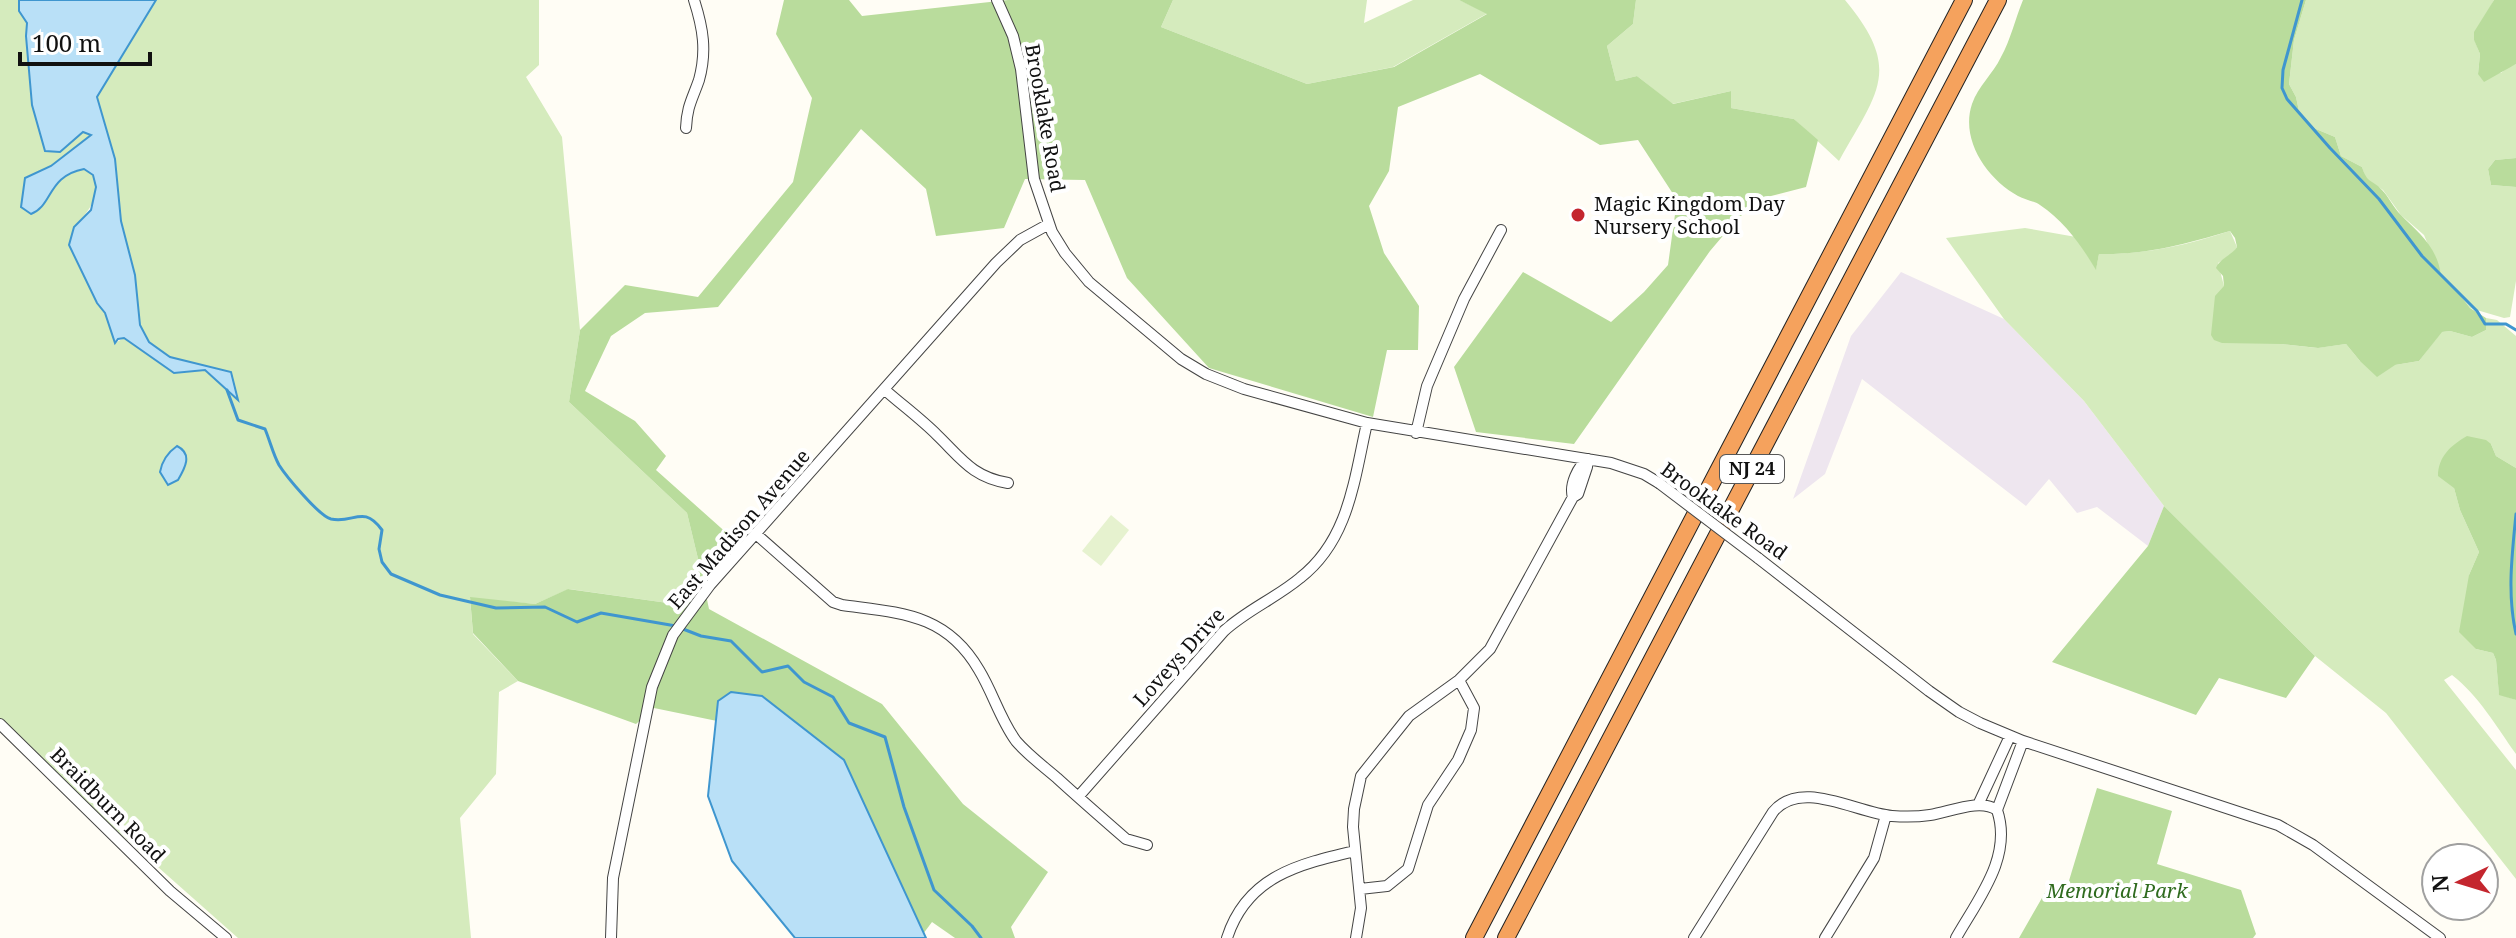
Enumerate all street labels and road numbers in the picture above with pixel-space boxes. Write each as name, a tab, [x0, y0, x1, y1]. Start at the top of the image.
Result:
street label: Brooklake Road	[1019, 42, 1072, 194]
street label: East Madison Avenue	[662, 443, 816, 614]
road number: NJ 24	[1720, 455, 1784, 483]
street label: Brooklake Road	[1656, 456, 1793, 566]
street label: Loveys Drive	[1127, 601, 1230, 712]
street label: Braidburn Road	[45, 741, 172, 868]

